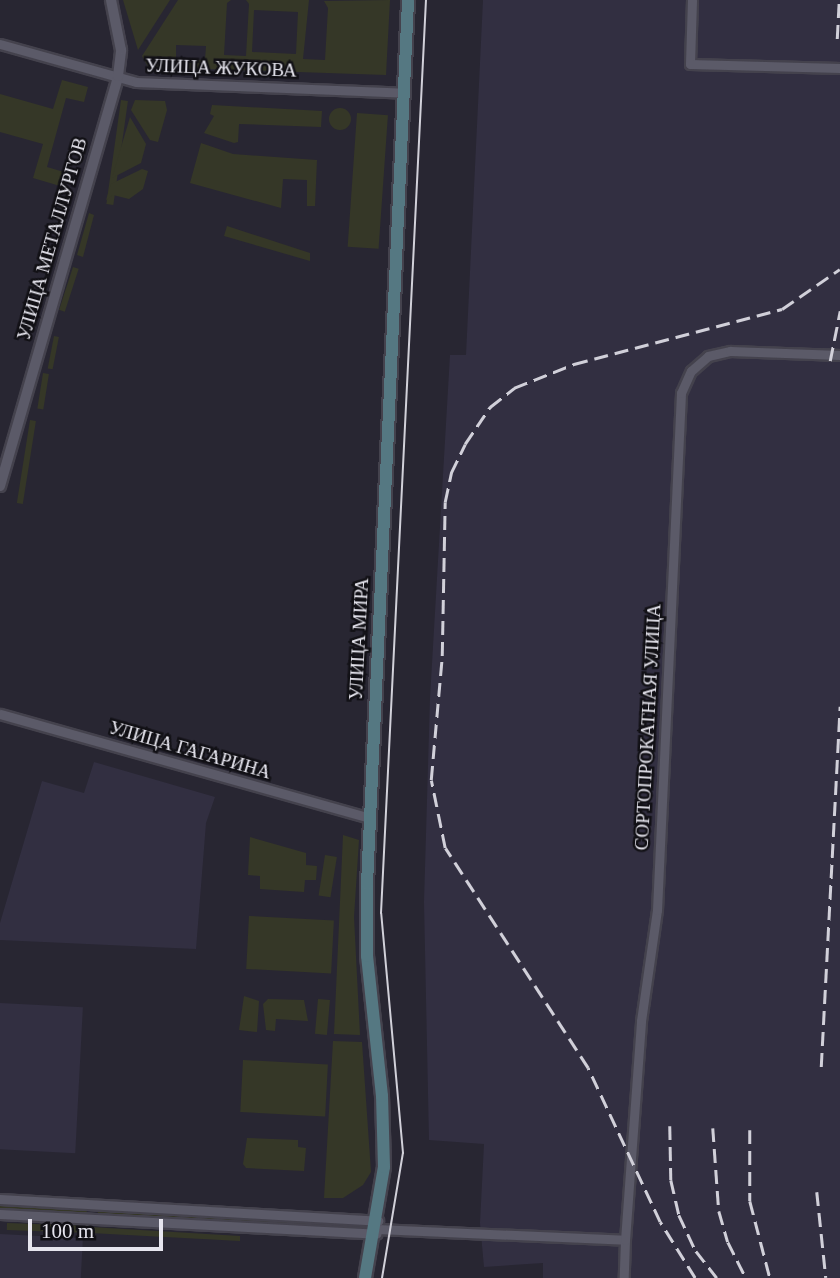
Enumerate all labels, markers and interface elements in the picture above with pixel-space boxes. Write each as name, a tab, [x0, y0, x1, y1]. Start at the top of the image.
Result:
street label: УЛИЦА ЖУКОВА	[145, 54, 297, 82]
street label: УЛИЦА МЕТАЛЛУРГОВ	[12, 135, 92, 343]
street label: УЛИЦА МИРА	[344, 577, 374, 701]
street label: СОРТОПРОКАТНАЯ УЛИЦА	[630, 603, 666, 851]
street label: УЛИЦА ГАГАРИНА	[107, 716, 273, 784]
scale bar	[32, 1204, 166, 1248]
text: 100 m	[41, 1219, 94, 1243]

